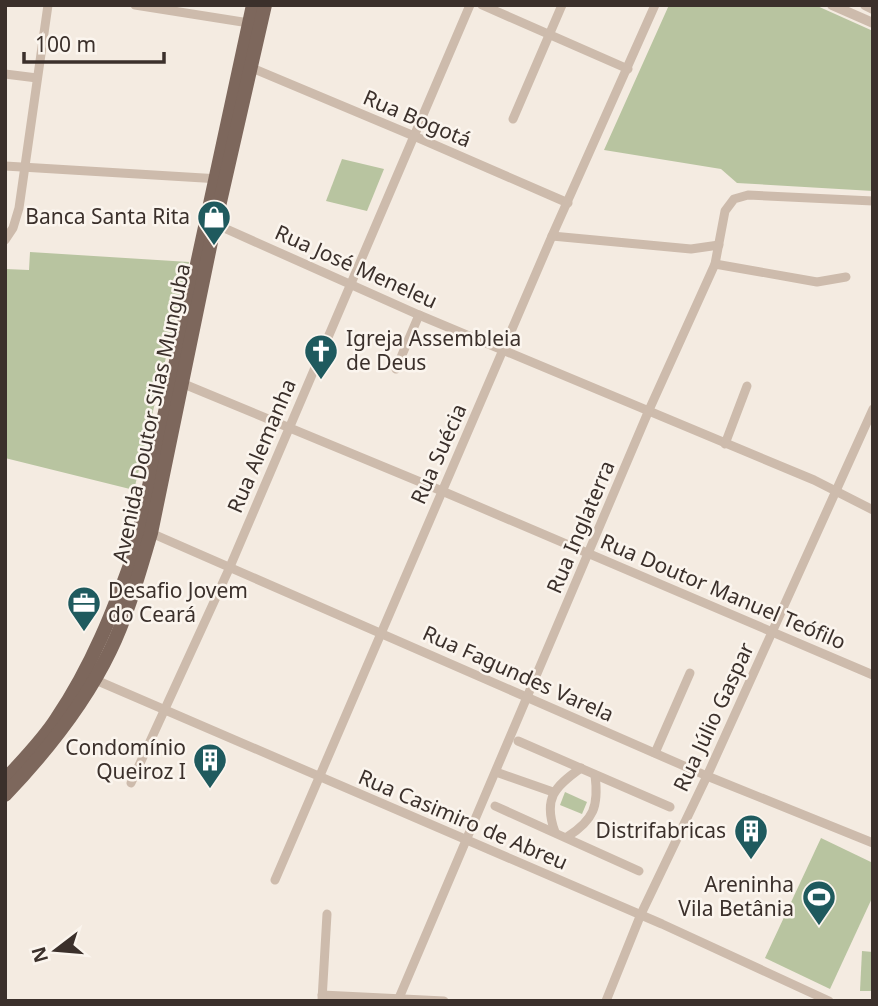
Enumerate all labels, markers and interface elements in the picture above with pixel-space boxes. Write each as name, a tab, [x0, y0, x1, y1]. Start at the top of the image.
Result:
scale bar	[24, 21, 164, 65]
text: 100 m	[35, 30, 96, 58]
street label: Rua Bogotá	[359, 83, 476, 153]
shop icon: Banca Santa Rita	[195, 198, 233, 247]
place label: Banca Santa Rita	[25, 202, 190, 230]
street label: Rua José Meneleu	[271, 218, 442, 314]
street label: Avenida Doutor Silas Munguba	[106, 261, 196, 565]
place label: Igreja Assembleia de Deus	[346, 324, 521, 376]
church icon: Igreja Assembleia de Deus	[302, 332, 340, 381]
street label: Rua Alemanha	[220, 374, 302, 517]
street label: Rua Suécia	[404, 399, 473, 508]
street label: Rua Inglaterra	[540, 456, 621, 597]
street label: Rua Doutor Manuel Teófilo	[597, 527, 850, 655]
place label: Desafio Jovem do Ceará	[108, 576, 248, 628]
office icon: Desafio Jovem do Ceará	[65, 584, 103, 633]
street label: Rua Fagundes Varela	[418, 618, 618, 728]
street label: Rua Júlio Gaspar	[666, 637, 760, 796]
place label: Condomínio Queiroz I	[65, 733, 186, 785]
building icon: Condomínio Queiroz I	[191, 741, 229, 790]
street label: Rua Casimiro de Abreu	[354, 762, 572, 876]
building icon: Distrifabricas	[732, 812, 770, 861]
place label: Distrifabricas	[596, 816, 726, 844]
place label: Areninha Vila Betânia	[678, 870, 794, 922]
sports icon: Areninha Vila Betânia	[800, 878, 838, 927]
north arrow	[21, 915, 91, 985]
text: N	[25, 944, 54, 966]

